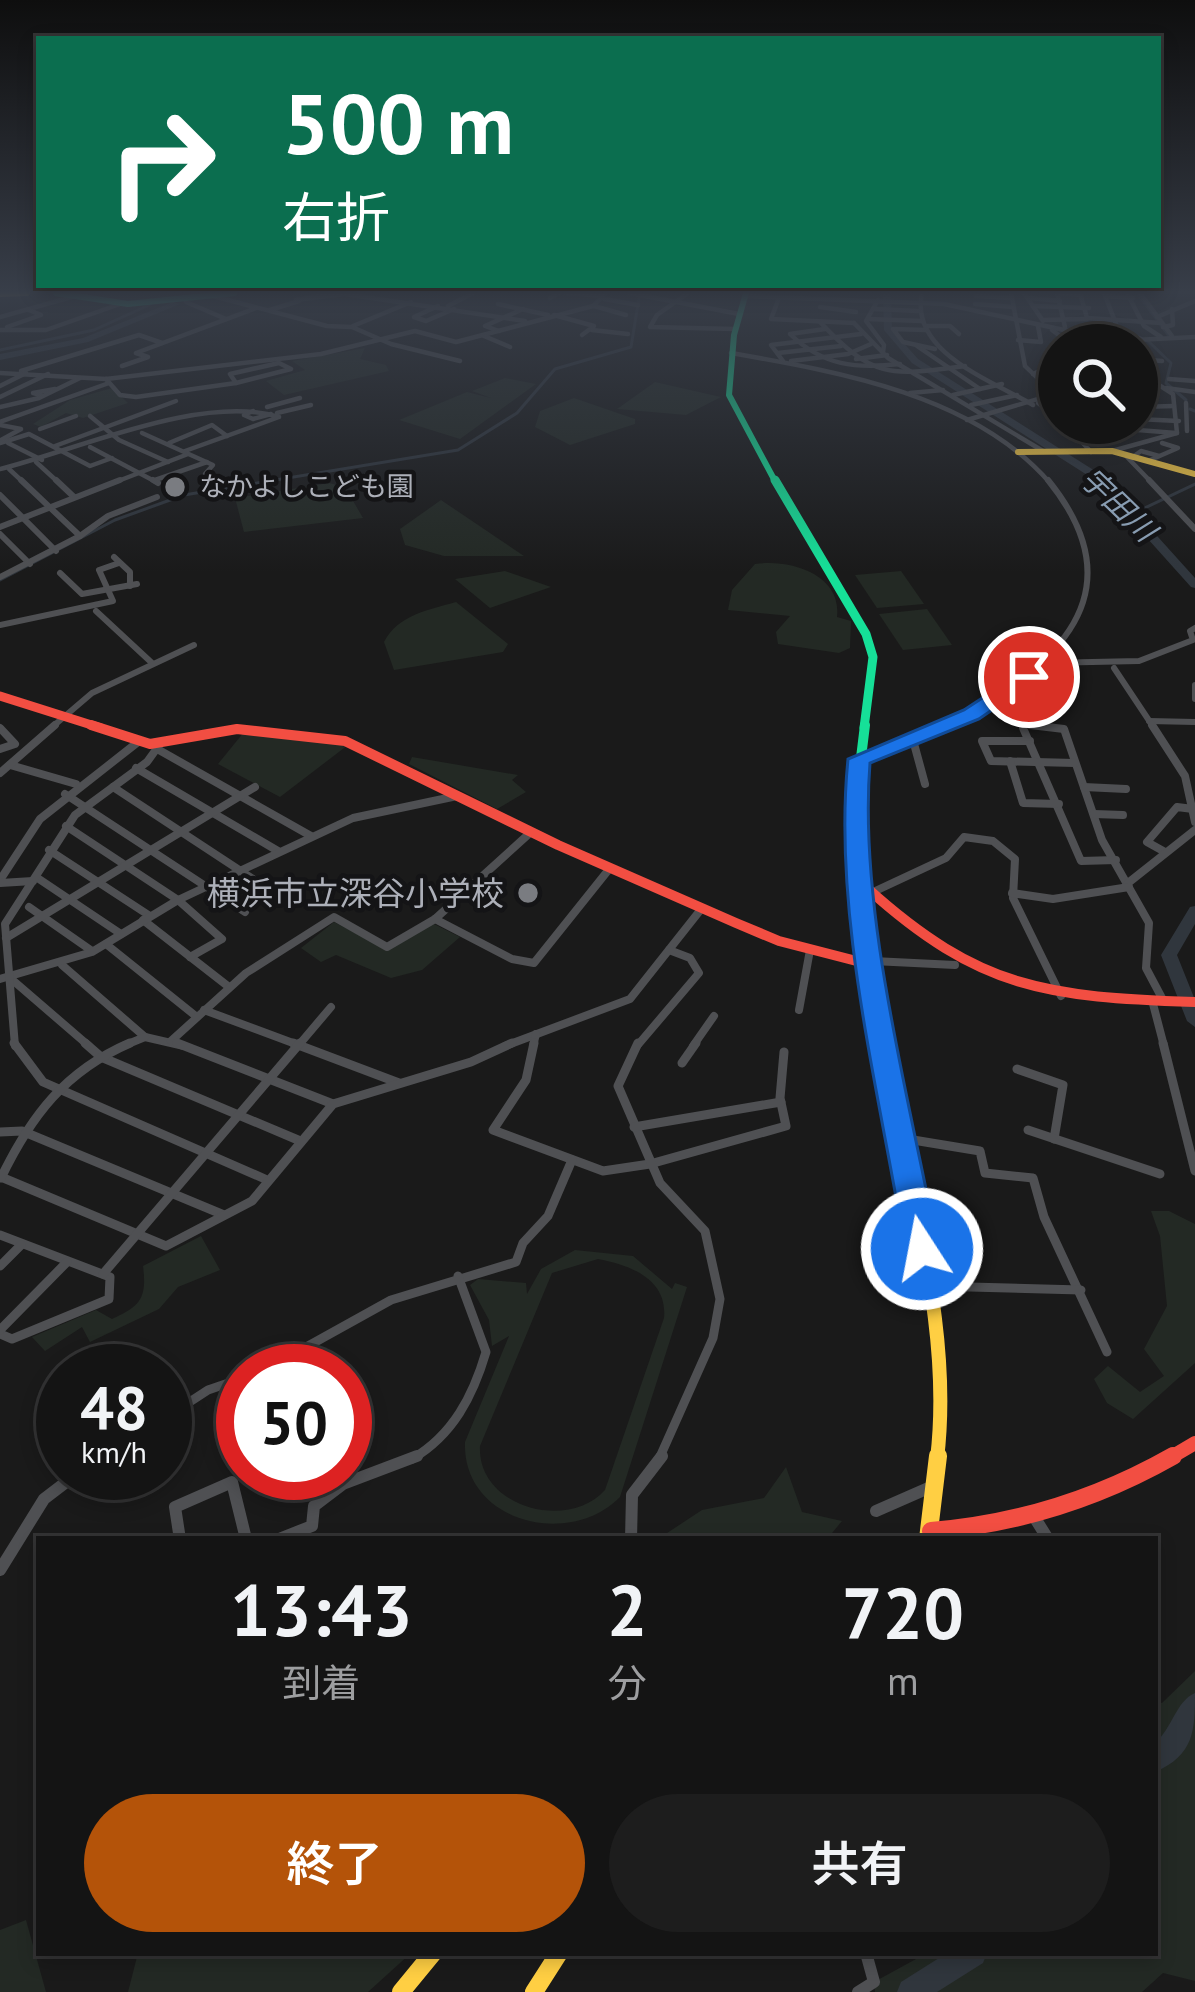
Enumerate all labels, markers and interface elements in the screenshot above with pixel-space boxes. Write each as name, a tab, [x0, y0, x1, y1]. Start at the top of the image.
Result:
text: 500 m	[282, 68, 514, 177]
icon: right	[84, 84, 240, 240]
text: 右折	[282, 182, 390, 252]
map controls	[1038, 324, 1158, 444]
button: search	[1038, 324, 1158, 444]
water label: 宇田川	[1073, 459, 1167, 551]
place label: なかよしこども園	[199, 469, 414, 503]
marker: なかよしこども園	[162, 474, 188, 500]
pin	[978, 626, 1080, 728]
icon: arrive	[996, 644, 1062, 710]
place label: 横浜市立深谷小学校	[207, 871, 504, 914]
marker: 横浜市立深谷小学校	[515, 880, 541, 906]
position arrow	[859, 1186, 985, 1312]
speed limit sign: 50	[216, 1344, 372, 1500]
text: 48	[80, 1368, 148, 1446]
text: km/h	[81, 1432, 147, 1471]
text: 13:43	[230, 1563, 413, 1656]
text: 2	[607, 1563, 648, 1656]
text: 720	[842, 1566, 964, 1659]
text: m	[887, 1655, 919, 1706]
text: 到着	[282, 1657, 360, 1708]
text: 分	[608, 1657, 647, 1708]
button: 終了	[84, 1794, 585, 1932]
button: 共有	[609, 1794, 1110, 1932]

